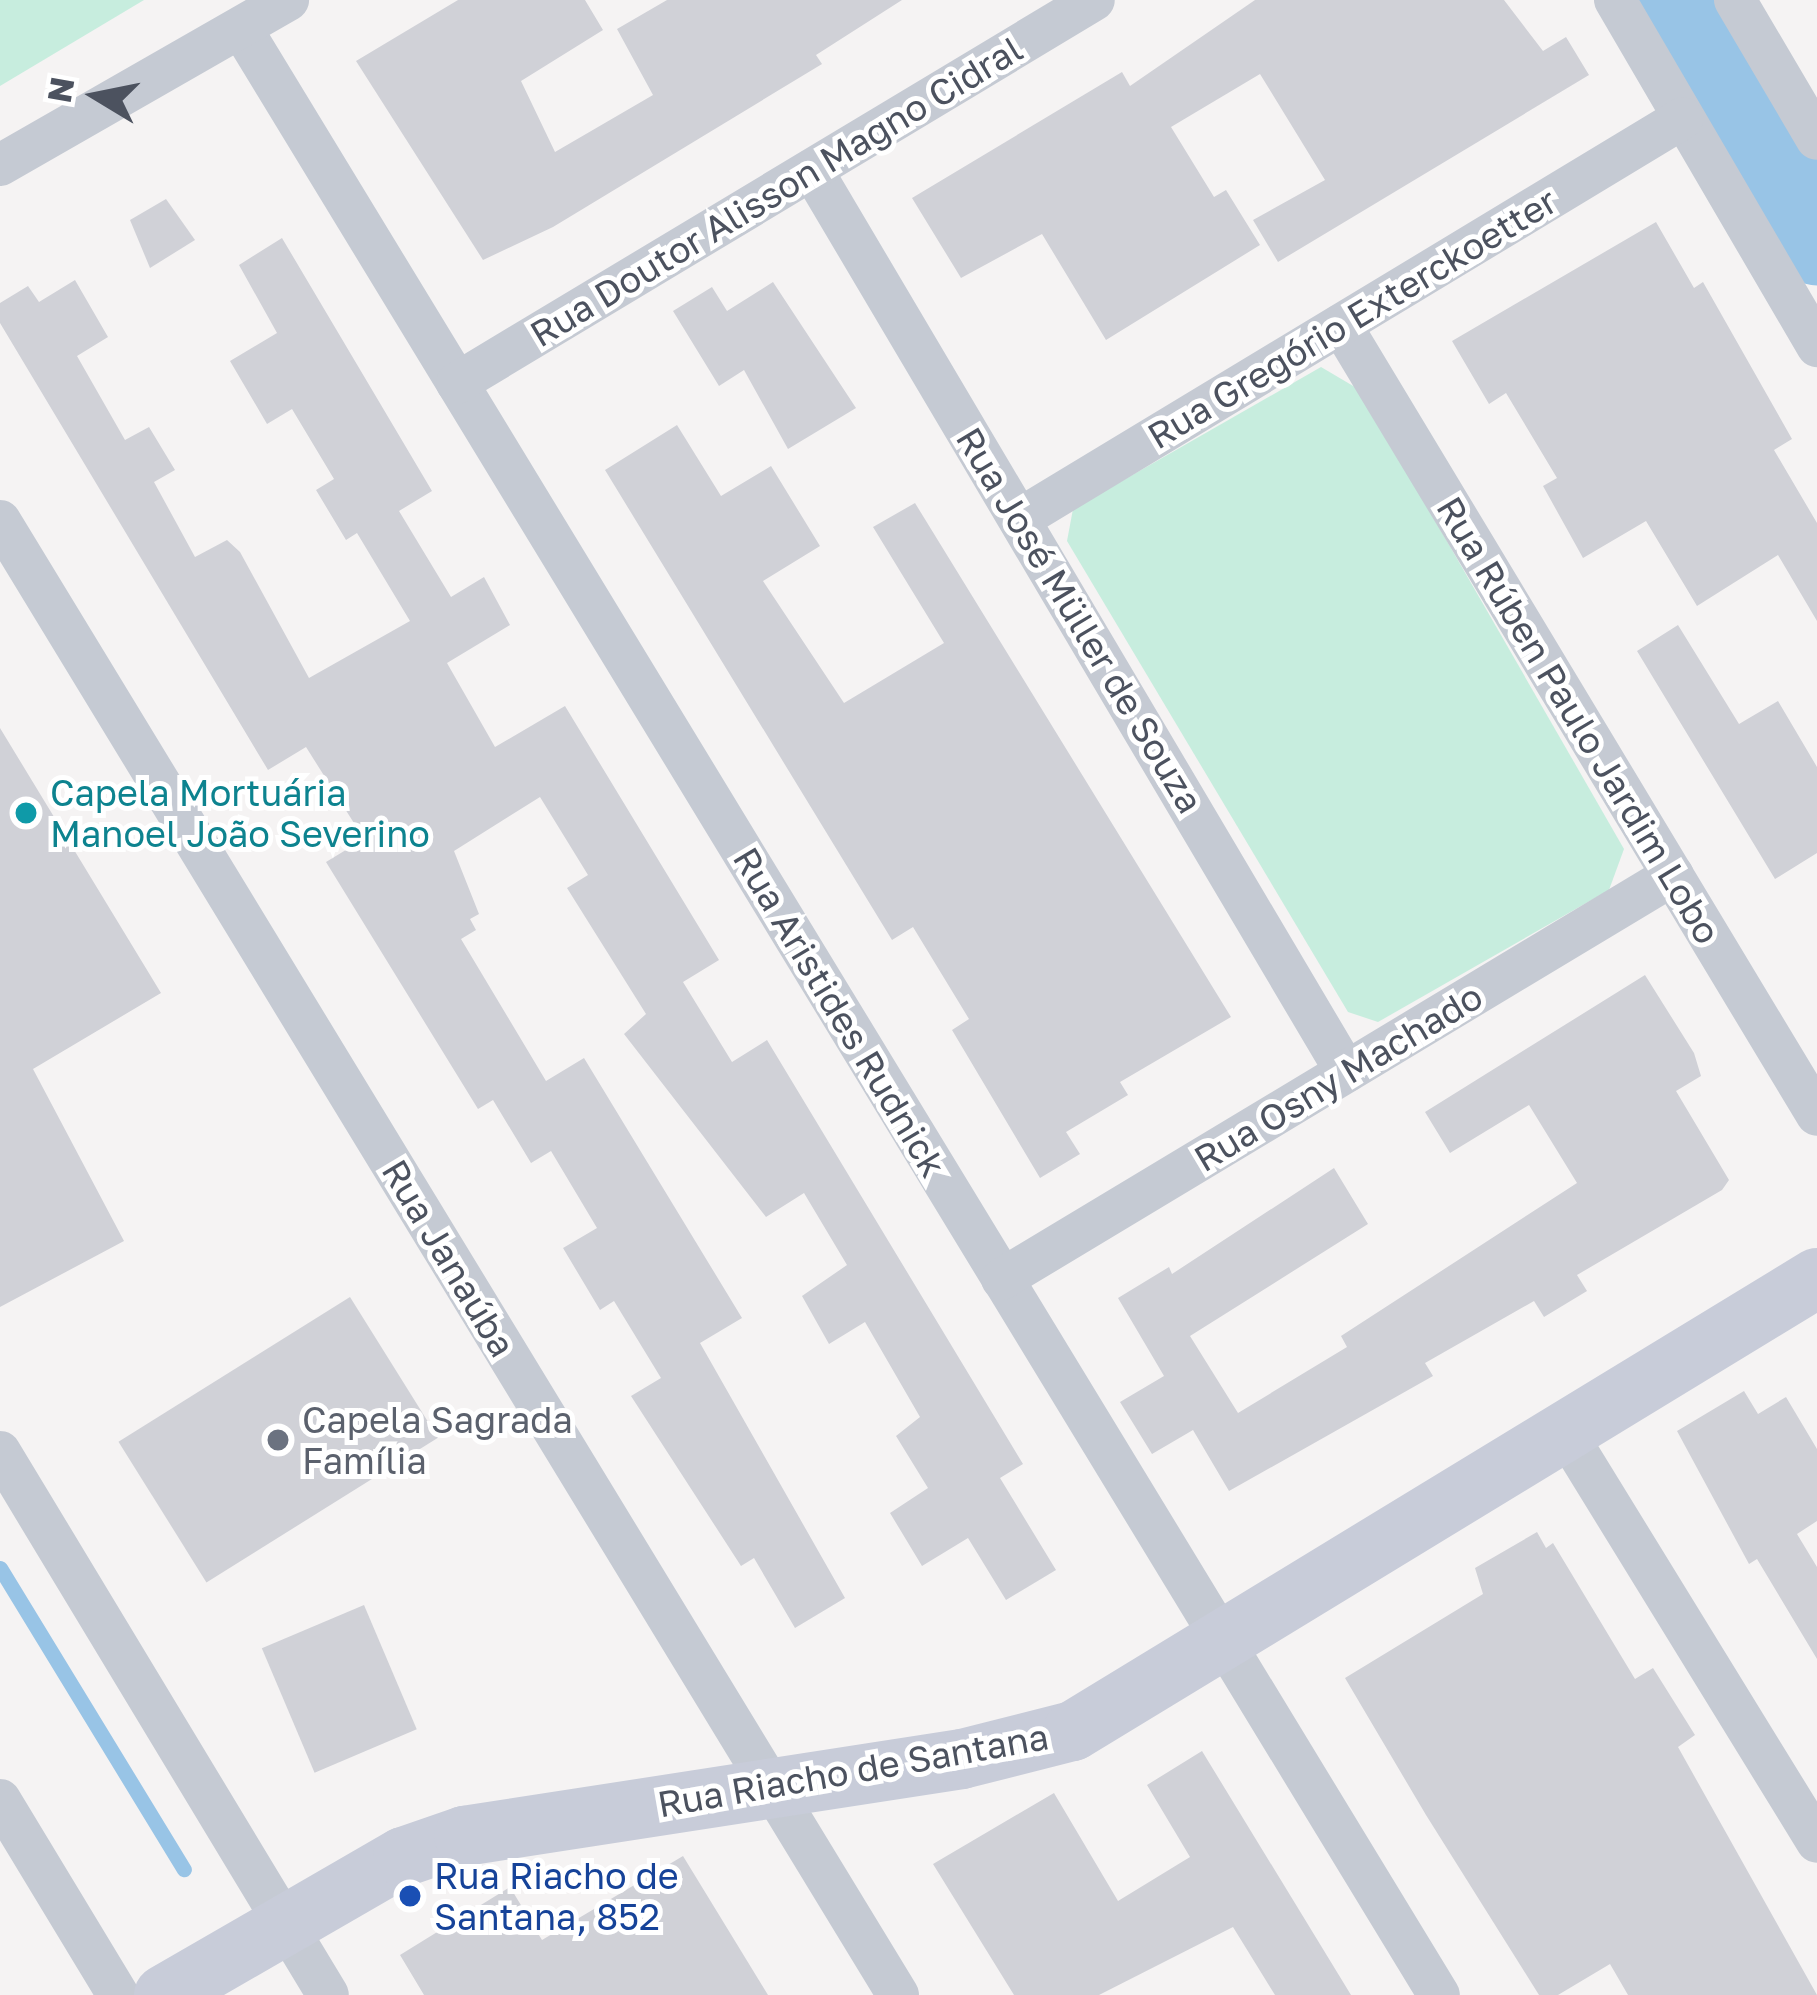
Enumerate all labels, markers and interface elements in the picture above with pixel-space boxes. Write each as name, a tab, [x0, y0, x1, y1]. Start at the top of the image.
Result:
street label: Rua Doutor Alisson Magno Cidral	[522, 27, 1030, 355]
north arrow	[36, 36, 156, 156]
text: N	[39, 74, 81, 105]
street label: Rua Gregório Exterckoetter	[1140, 179, 1564, 457]
street label: Rua José Müller de Souza	[948, 419, 1212, 821]
street label: Rua Rúben Paulo Jardim Lobo	[1428, 489, 1730, 951]
place label: Capela Mortuária Manoel João Severino	[50, 770, 430, 855]
marker: Capela Mortuária Manoel João Severino	[13, 800, 39, 826]
street label: Rua Aristides Rudnick	[725, 840, 955, 1184]
street label: Rua Osny Machado	[1186, 974, 1490, 1180]
street label: Rua Janaúba	[373, 1152, 525, 1364]
place label: Capela Sagrada Família	[302, 1397, 573, 1482]
marker: Capela Sagrada Família	[265, 1427, 291, 1453]
street label: Rua Riacho de Santana	[654, 1714, 1052, 1826]
place label: Rua Riacho de Santana, 852	[434, 1853, 679, 1938]
marker: Rua Riacho de Santana, 852	[397, 1883, 423, 1909]

